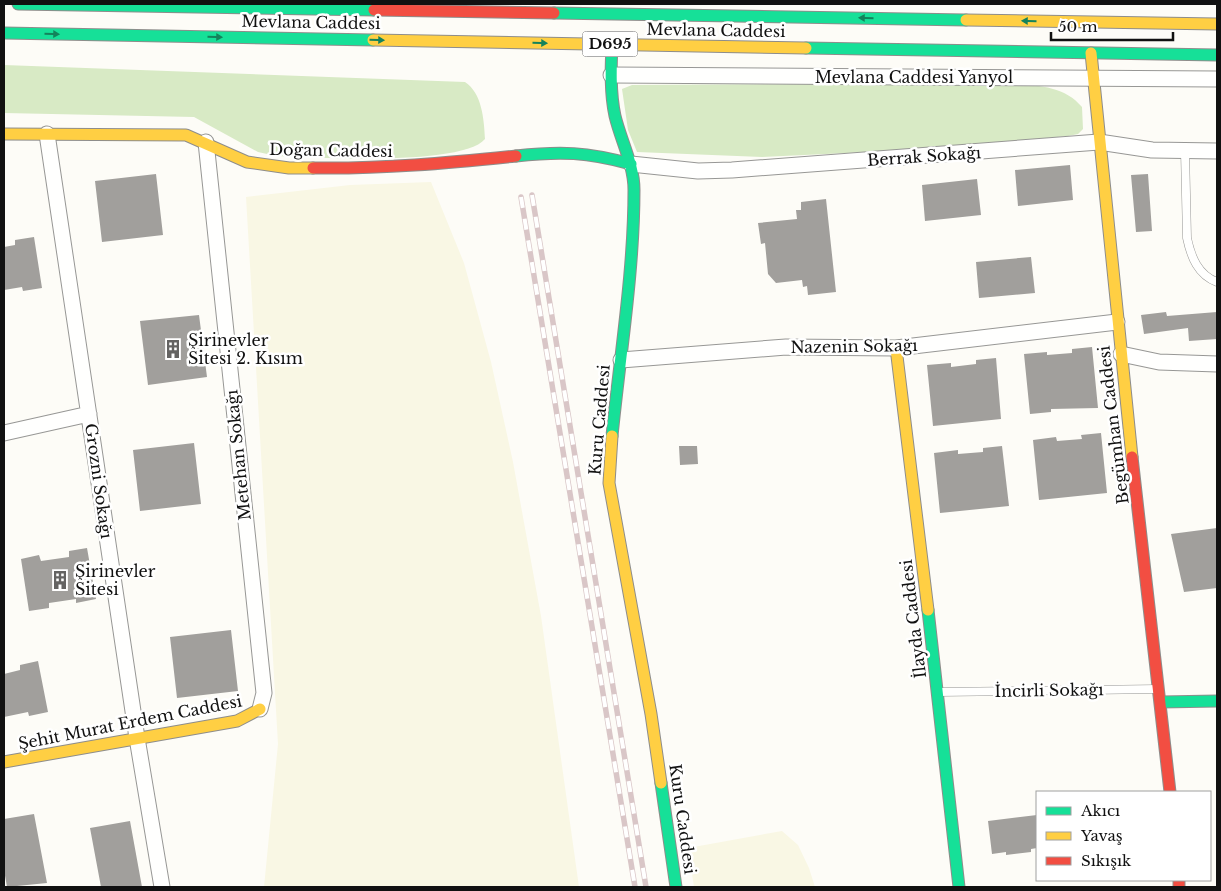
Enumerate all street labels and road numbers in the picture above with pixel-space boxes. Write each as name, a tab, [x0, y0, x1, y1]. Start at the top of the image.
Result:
street label: Mevlana Caddesi	[241, 11, 381, 33]
street label: Mevlana Caddesi	[646, 19, 786, 41]
road number: D695	[582, 32, 638, 56]
street label: Mevlana Caddesi Yanyol	[815, 67, 1013, 87]
street label: Doğan Caddesi	[269, 139, 394, 161]
street label: Berrak Sokağı	[866, 142, 982, 170]
street label: Nazenin Sokağı	[790, 335, 918, 357]
street label: Begümhan Caddesi	[1093, 344, 1133, 505]
street label: Kuru Caddesi	[584, 363, 614, 476]
street label: Metehan Sokağı	[221, 388, 255, 521]
street label: Grozni Sokağı	[81, 422, 117, 540]
street label: İlayda Caddesi	[896, 558, 930, 680]
street label: İncirli Sokağı	[994, 679, 1104, 701]
street label: Şehit Murat Erdem Caddesi	[16, 690, 244, 754]
street label: Kuru Caddesi	[665, 763, 701, 876]

